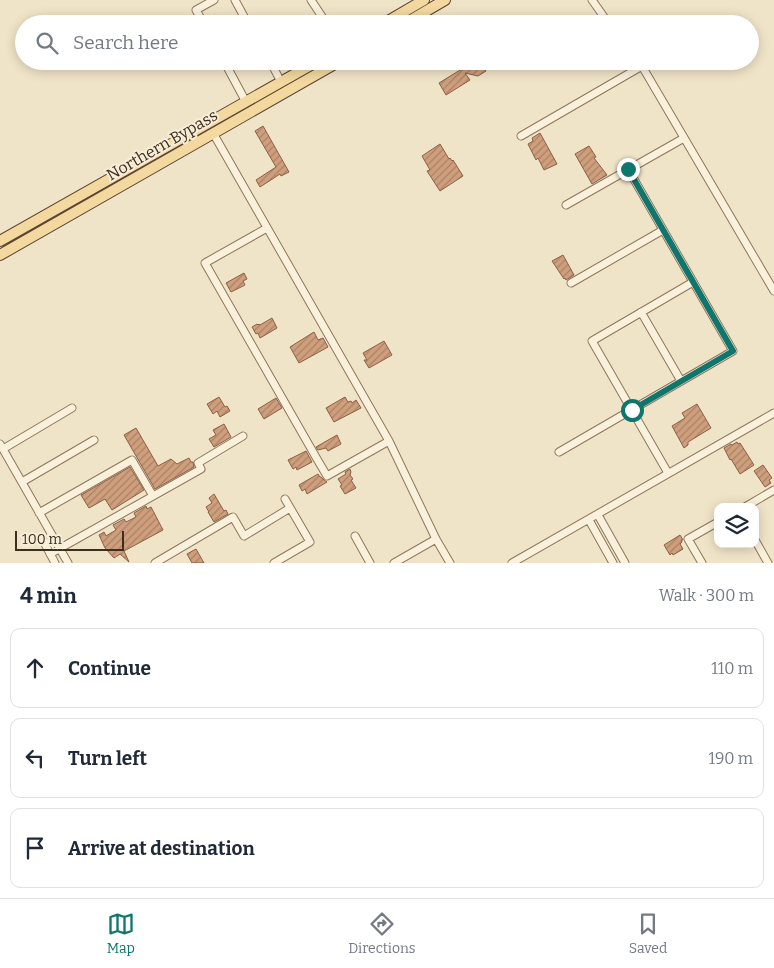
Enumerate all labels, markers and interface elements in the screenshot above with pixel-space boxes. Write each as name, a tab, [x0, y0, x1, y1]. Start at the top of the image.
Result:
search box	[15, 15, 759, 70]
icon: search	[33, 29, 61, 57]
text: Search here	[73, 31, 178, 54]
street label: Northern Bypass	[103, 106, 221, 184]
route end	[617, 158, 640, 181]
route start	[621, 399, 644, 422]
map controls	[714, 503, 759, 548]
button: layers	[714, 503, 759, 548]
scale bar	[15, 528, 124, 551]
text: 100 m	[22, 531, 62, 548]
text: 4 min	[20, 583, 77, 609]
text: Walk · 300 m	[659, 586, 754, 605]
icon: ahead	[21, 654, 49, 682]
text: Continue	[68, 657, 151, 680]
text: 110 m	[711, 659, 753, 678]
icon: left	[21, 744, 49, 772]
text: Turn left	[68, 747, 147, 770]
text: 190 m	[708, 749, 753, 768]
icon: arrive	[21, 834, 49, 862]
text: Arrive at destination	[68, 837, 255, 860]
tab: Map	[107, 910, 135, 957]
tab: Directions	[348, 910, 416, 957]
tab: Saved	[629, 910, 667, 957]

